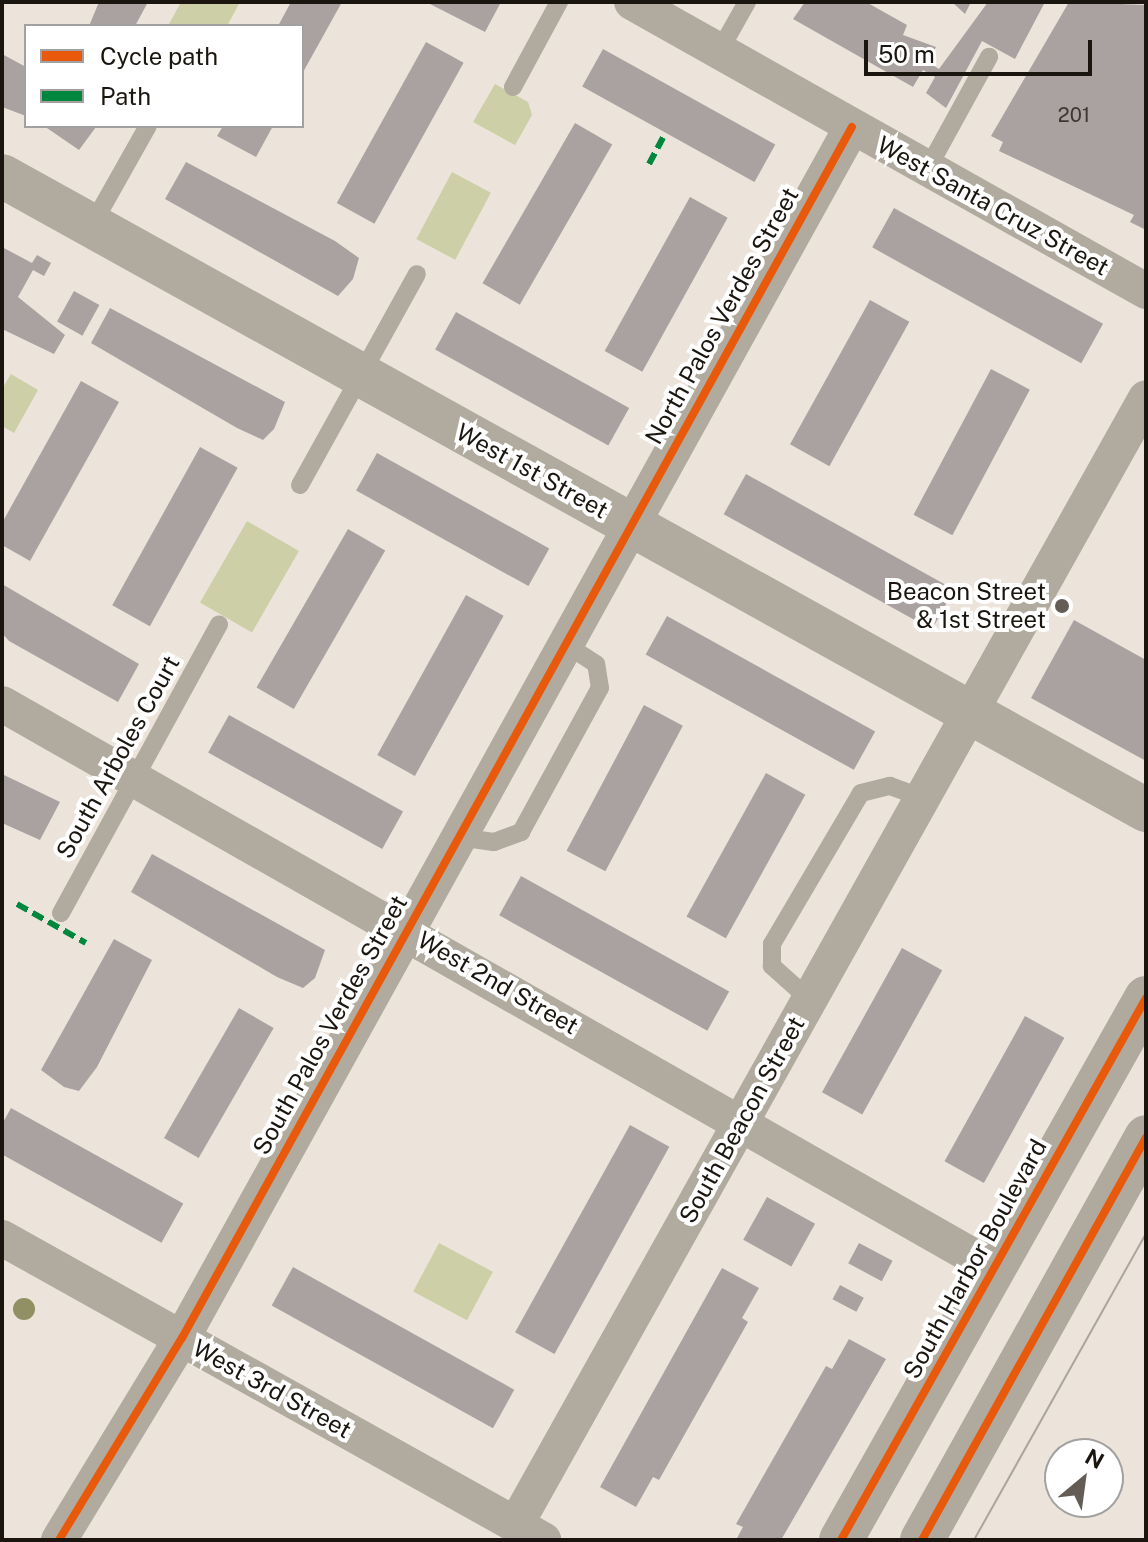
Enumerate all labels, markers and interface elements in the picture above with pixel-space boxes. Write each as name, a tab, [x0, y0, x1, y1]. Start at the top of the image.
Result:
legend	[24, 24, 304, 128]
scale bar	[868, 24, 1096, 74]
text: 50 m	[878, 40, 935, 68]
text: Cycle path	[100, 42, 218, 70]
text: Path	[100, 82, 151, 110]
house number: 201	[1058, 103, 1090, 127]
street label: West Santa Cruz Street	[872, 130, 1114, 282]
street label: North Palos Verdes Street	[639, 182, 805, 450]
street label: West 1st Street	[451, 417, 613, 525]
place label: Beacon Street & 1st Street	[887, 578, 1046, 634]
marker: Beacon Street & 1st Street	[1053, 597, 1071, 615]
street label: South Arboles Court	[50, 651, 186, 863]
street label: South Palos Verdes Street	[246, 890, 414, 1160]
street label: West 2nd Street	[413, 925, 583, 1041]
street label: South Beacon Street	[673, 1012, 811, 1228]
street label: South Harbor Boulevard	[897, 1134, 1053, 1384]
street label: West 3rd Street	[188, 1334, 356, 1444]
north arrow	[1044, 1438, 1124, 1518]
text: N	[1081, 1443, 1108, 1474]

